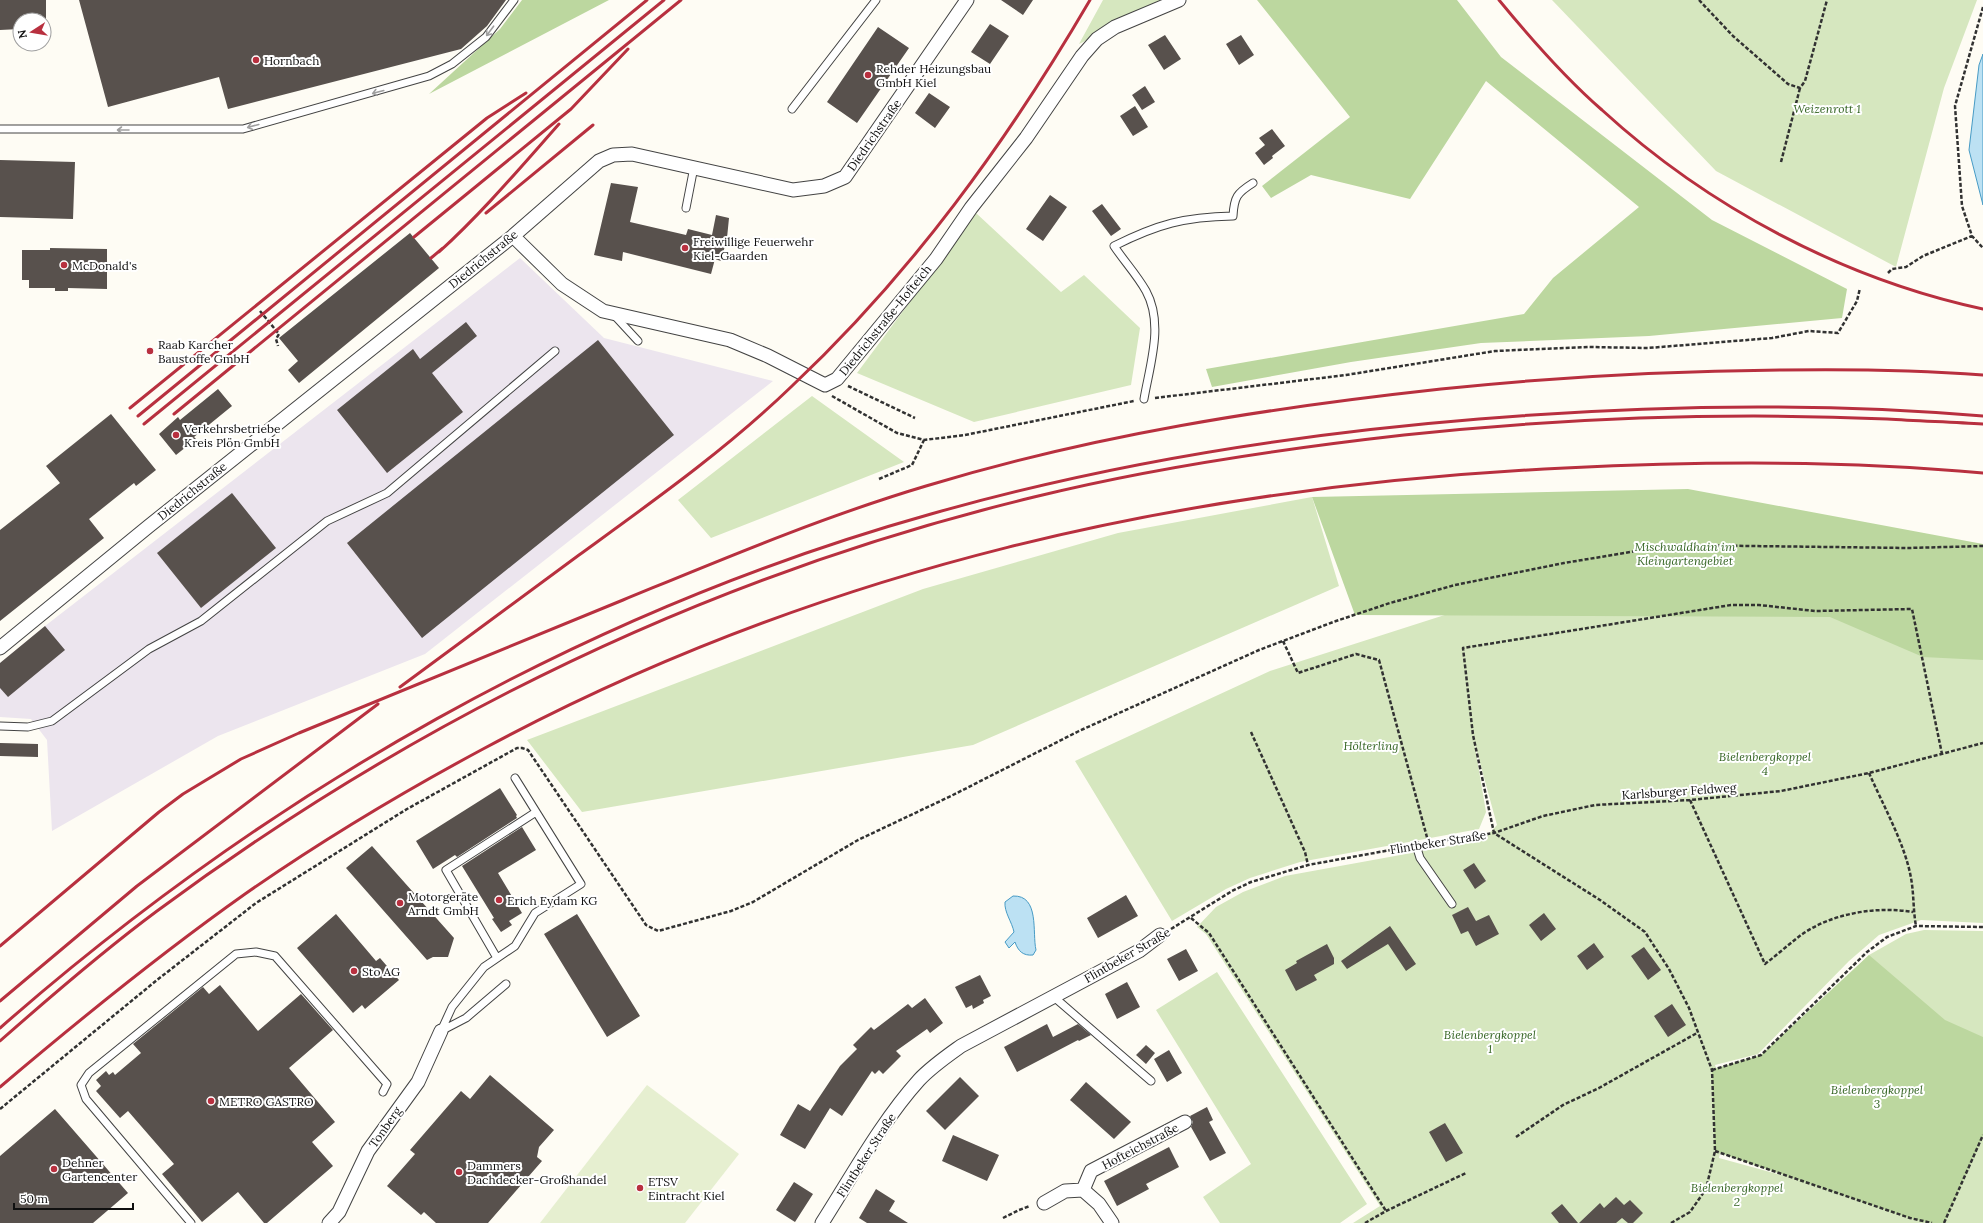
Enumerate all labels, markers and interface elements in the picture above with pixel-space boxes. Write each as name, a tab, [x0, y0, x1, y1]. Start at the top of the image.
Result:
north arrow	[12, 12, 52, 52]
one-way arrow	[486, 25, 494, 36]
text: N	[14, 28, 30, 40]
place label: Hornbach	[264, 53, 319, 68]
marker: Hornbach	[251, 55, 261, 65]
place label: Rehder Heizungsbau GmbH Kiel	[876, 61, 991, 90]
marker: Rehder Heizungsbau GmbH Kiel	[863, 70, 873, 80]
one-way arrow	[372, 88, 385, 96]
street label: Diedrichstraße	[844, 96, 905, 174]
park label: Weizenrott 1	[1793, 101, 1861, 116]
one-way arrow	[246, 123, 259, 130]
one-way arrow	[117, 126, 130, 134]
street label: Diedrichstraße	[446, 226, 521, 291]
place label: Freiwillige Feuerwehr Kiel-Gaarden	[693, 234, 815, 263]
marker: Freiwillige Feuerwehr Kiel-Gaarden	[680, 243, 690, 253]
place label: McDonald's	[72, 258, 137, 273]
marker: McDonald's	[59, 260, 69, 270]
street label: Diedrichstraße-Hofteich	[836, 262, 934, 378]
place label: Raab Karcher Baustoffe GmbH	[158, 337, 250, 366]
marker: Raab Karcher Baustoffe GmbH	[145, 346, 155, 356]
place label: Verkehrsbetriebe Kreis Plön GmbH	[183, 421, 281, 450]
marker: Verkehrsbetriebe Kreis Plön GmbH	[171, 430, 181, 440]
street label: Diedrichstraße	[155, 458, 230, 523]
park label: Mischwaldhain im Kleingartengebiet	[1634, 539, 1736, 568]
park label: Hölterling	[1343, 738, 1399, 753]
park label: Bielenbergkoppel 4	[1719, 749, 1812, 778]
street label: Karlsburger Feldweg	[1621, 779, 1737, 802]
street label: Flintbeker Straße	[1389, 827, 1488, 857]
place label: Motorgeräte Arndt GmbH	[407, 889, 479, 918]
place label: Erich Eydam KG	[507, 893, 597, 908]
marker: Erich Eydam KG	[494, 895, 504, 905]
marker: Motorgeräte Arndt GmbH	[395, 898, 405, 908]
street label: Flintbeker Straße	[1081, 924, 1173, 986]
place label: Sto AG	[362, 964, 400, 979]
marker: Sto AG	[349, 966, 359, 976]
park label: Bielenbergkoppel 1	[1444, 1027, 1537, 1056]
park label: Bielenbergkoppel 3	[1831, 1082, 1924, 1111]
place label: METRO GASTRO	[219, 1094, 314, 1109]
marker: METRO GASTRO	[206, 1096, 216, 1106]
street label: Tonberg	[365, 1103, 405, 1150]
street label: Flintbeker Straße	[833, 1110, 899, 1200]
street label: Hofteichstraße	[1099, 1119, 1181, 1172]
place label: Dehner Gartencenter	[62, 1155, 138, 1184]
place label: Dammers Dachdecker-Großhandel	[467, 1158, 606, 1187]
marker: Dehner Gartencenter	[49, 1164, 59, 1174]
marker: Dammers Dachdecker-Großhandel	[454, 1167, 464, 1177]
place label: ETSV Eintracht Kiel	[648, 1174, 725, 1203]
park label: Bielenbergkoppel 2	[1691, 1180, 1784, 1209]
marker: ETSV Eintracht Kiel	[635, 1183, 645, 1193]
scale bar	[14, 1185, 133, 1211]
text: 50 m	[20, 1191, 48, 1206]

